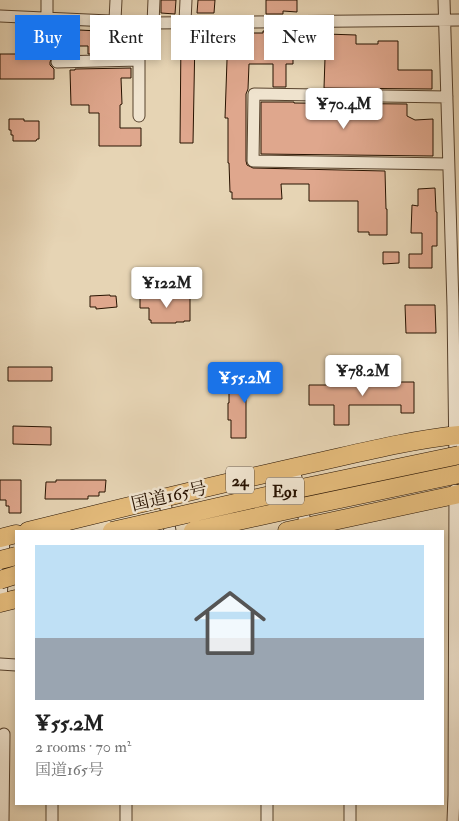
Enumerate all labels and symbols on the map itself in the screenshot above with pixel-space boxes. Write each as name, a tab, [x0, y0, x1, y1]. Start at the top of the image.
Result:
pin: ¥70.4M	[303, 88, 385, 130]
pin: ¥122M	[132, 266, 202, 309]
pin: ¥78.2M	[322, 354, 404, 397]
pin: ¥55.2M	[204, 362, 286, 404]
road number: 24	[226, 466, 254, 494]
street label: 国道165号	[129, 477, 209, 516]
road number: E91	[266, 478, 304, 504]

